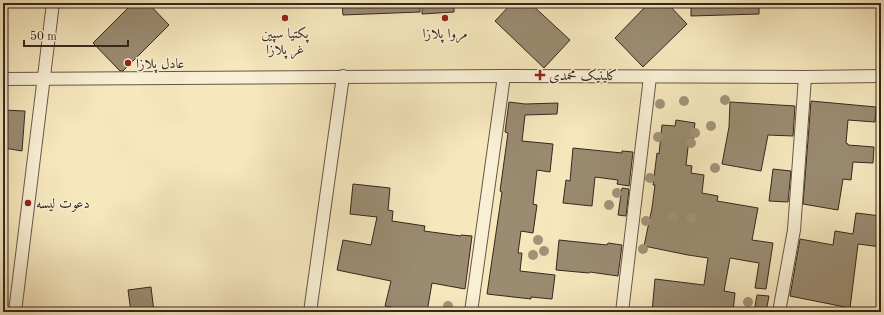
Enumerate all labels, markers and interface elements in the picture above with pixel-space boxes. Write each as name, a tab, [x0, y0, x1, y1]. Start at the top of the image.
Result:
marker: پکتیا سپین غر پلازا	[280, 13, 290, 23]
marker: مروا پلازا	[440, 13, 450, 23]
scale bar	[24, 22, 128, 48]
place label: پکتیا سپین غر پلازا	[262, 26, 310, 60]
place label: مروا پلازا	[423, 27, 468, 44]
text: 50 m	[30, 30, 57, 43]
place label: عادل پلازا	[136, 57, 184, 74]
marker: عادل پلازا	[123, 58, 133, 68]
place label: کلینیک محمدی	[549, 68, 617, 84]
marker: کلینیک محمدی	[534, 69, 546, 81]
place label: دعوت لیسه	[36, 197, 90, 212]
marker: دعوت لیسه	[23, 198, 33, 208]

